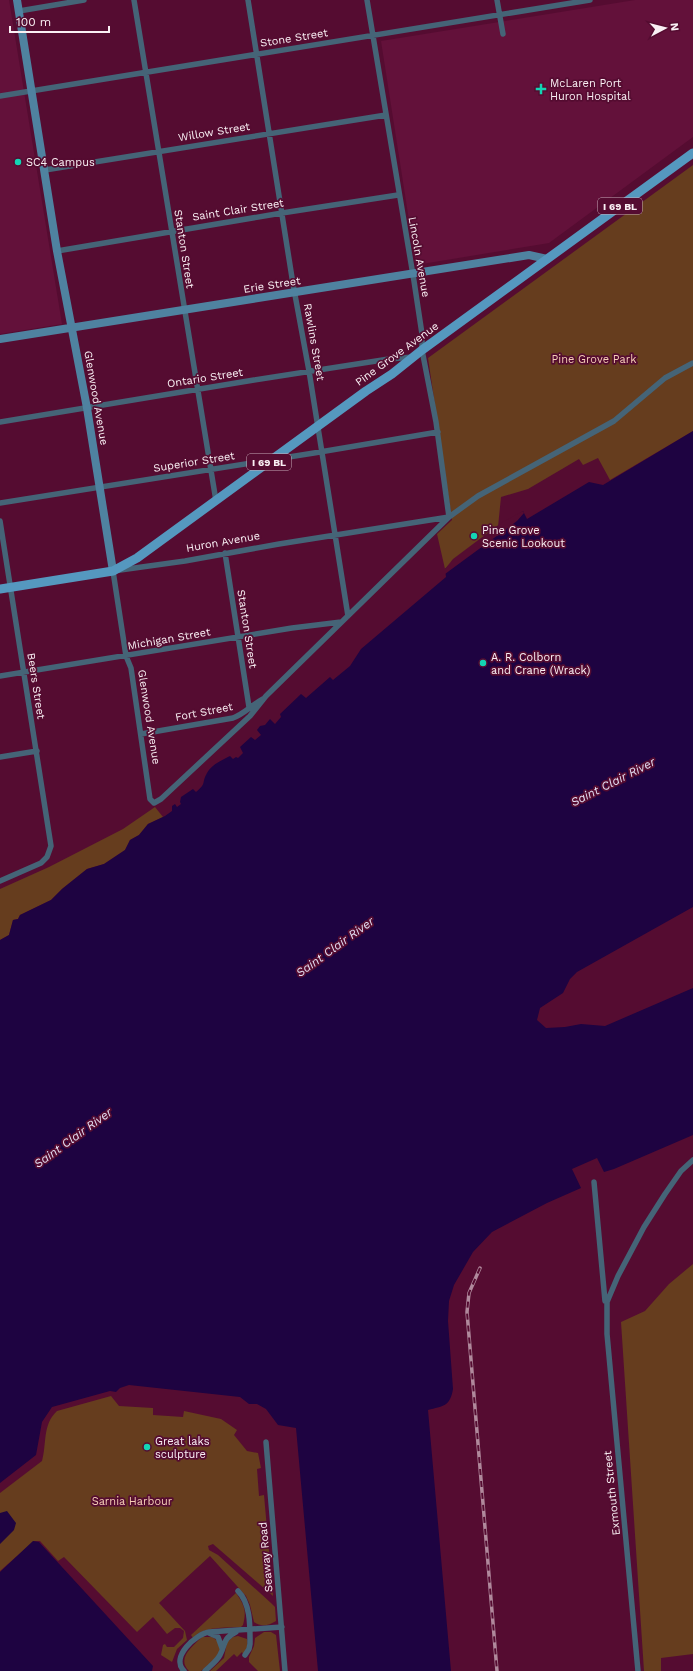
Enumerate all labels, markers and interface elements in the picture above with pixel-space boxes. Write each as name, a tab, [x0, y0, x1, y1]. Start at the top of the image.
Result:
scale bar	[10, 8, 109, 34]
north arrow	[645, 8, 685, 48]
text: 100 m	[16, 15, 51, 29]
text: N	[667, 22, 681, 32]
street label: Stone Street	[259, 26, 329, 50]
place label: McLaren Port Huron Hospital	[550, 77, 631, 103]
marker: McLaren Port Huron Hospital	[535, 83, 547, 95]
street label: Willow Street	[177, 120, 251, 144]
place label: SC4 Campus	[26, 156, 95, 169]
marker: SC4 Campus	[13, 157, 23, 167]
street label: Saint Clair Street	[191, 196, 285, 224]
road number: I 69 BL	[598, 198, 642, 214]
street label: Stanton Street	[171, 209, 197, 290]
street label: Lincoln Avenue	[406, 216, 432, 298]
street label: Erie Street	[243, 274, 302, 296]
street label: Rawlins Street	[301, 302, 327, 382]
street label: Pine Grove Avenue	[353, 319, 441, 389]
street label: Glenwood Avenue	[81, 350, 111, 446]
park label: Pine Grove Park	[552, 353, 636, 366]
street label: Ontario Street	[166, 366, 244, 390]
street label: Superior Street	[152, 449, 236, 475]
road number: I 69 BL	[247, 454, 291, 470]
place label: Pine Grove Scenic Lookout	[482, 524, 565, 550]
street label: Huron Avenue	[185, 529, 261, 555]
marker: Pine Grove Scenic Lookout	[469, 531, 479, 541]
street label: Stanton Street	[234, 589, 260, 670]
street label: Michigan Street	[127, 625, 212, 653]
place label: A. R. Colborn and Crane (Wrack)	[491, 651, 591, 677]
street label: Beers Street	[24, 652, 48, 720]
marker: A. R. Colborn and Crane (Wrack)	[478, 658, 488, 668]
street label: Glenwood Avenue	[135, 669, 163, 765]
street label: Fort Street	[174, 700, 234, 724]
water label: Saint Clair River	[568, 754, 659, 809]
water label: Saint Clair River	[293, 913, 378, 980]
water label: Saint Clair River	[31, 1104, 116, 1171]
place label: Great laks sculpture	[155, 1435, 210, 1461]
marker: Great laks sculpture	[142, 1442, 152, 1452]
street label: Exmouth Street	[601, 1450, 623, 1536]
park label: Sarnia Harbour	[92, 1495, 173, 1508]
street label: Seaway Road	[256, 1521, 276, 1593]

